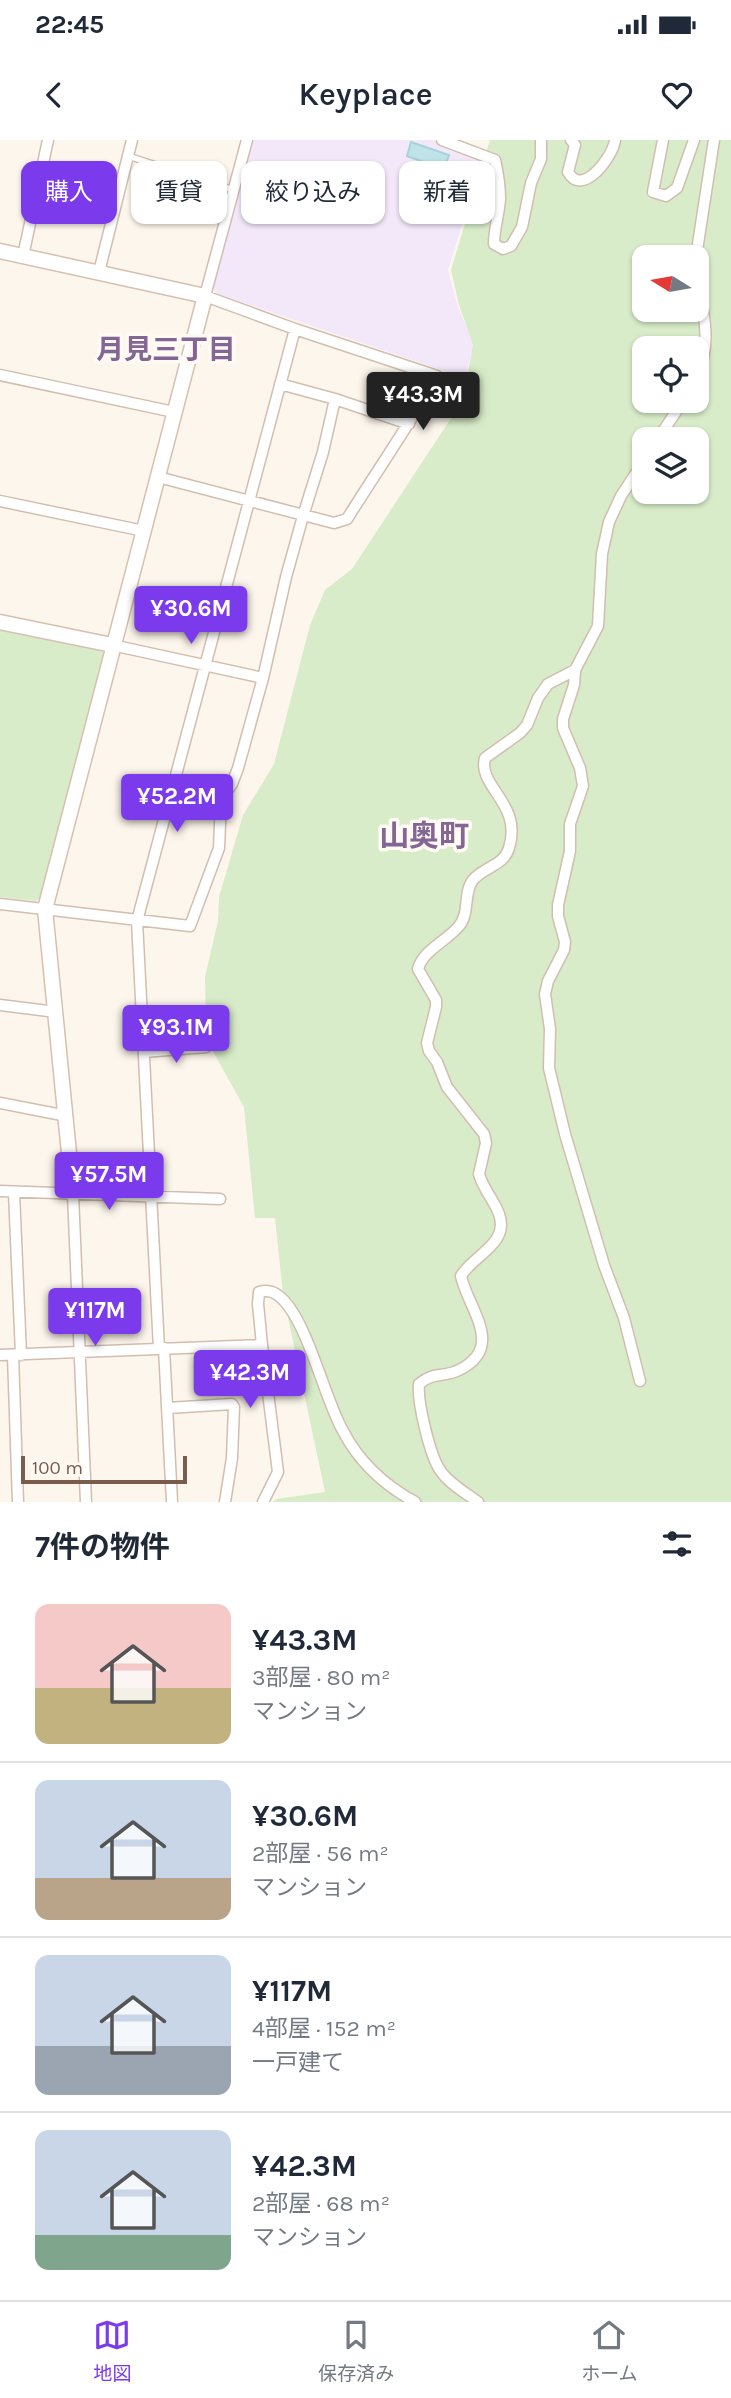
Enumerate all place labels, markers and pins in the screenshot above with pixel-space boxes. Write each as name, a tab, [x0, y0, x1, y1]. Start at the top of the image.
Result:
pin: ¥43.3M	[366, 372, 480, 432]
pin: ¥30.6M	[134, 587, 248, 646]
pin: ¥52.2M	[120, 774, 234, 834]
pin: ¥93.1M	[119, 1006, 233, 1065]
pin: ¥57.5M	[52, 1152, 166, 1212]
pin: ¥117M	[46, 1288, 144, 1348]
pin: ¥42.3M	[193, 1350, 307, 1410]

